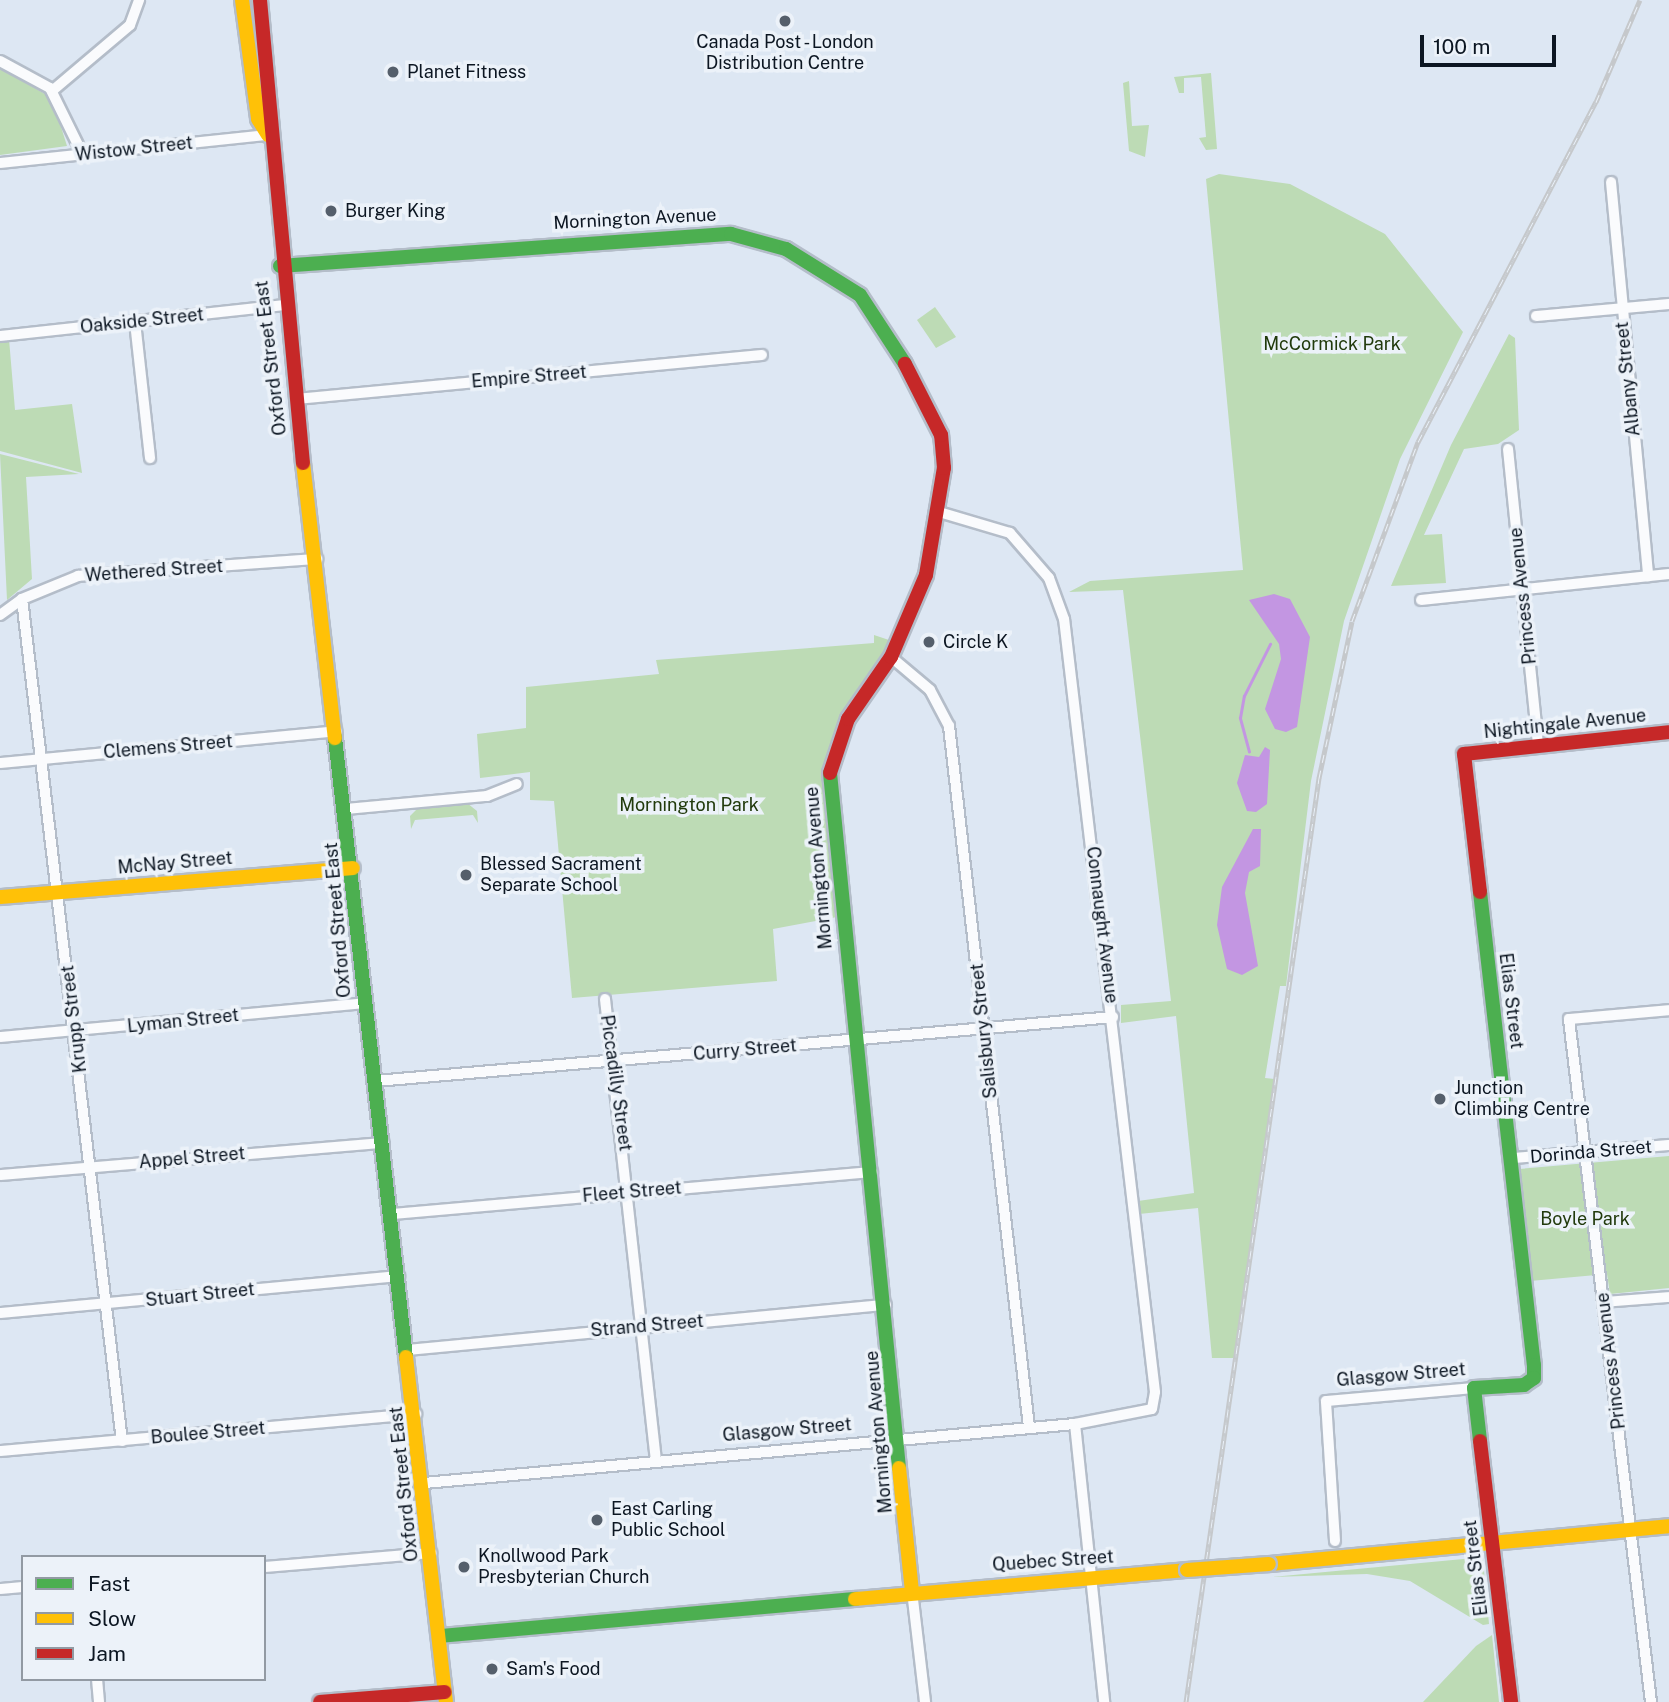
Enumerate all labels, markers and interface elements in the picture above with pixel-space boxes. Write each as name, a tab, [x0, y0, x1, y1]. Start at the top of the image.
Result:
marker: Canada Post - London Distribution Centre	[777, 13, 793, 29]
scale bar	[1424, 21, 1560, 65]
place label: Canada Post - London Distribution Centre	[694, 32, 876, 74]
text: 100 m	[1433, 34, 1490, 59]
place label: Planet Fitness	[407, 61, 526, 83]
marker: Planet Fitness	[385, 64, 401, 80]
street label: Wistow Street	[74, 132, 194, 166]
place label: Burger King	[345, 200, 445, 222]
marker: Burger King	[323, 203, 339, 219]
street label: Mornington Avenue	[553, 204, 717, 234]
street label: Oxford Street East	[251, 279, 291, 437]
street label: Oakside Street	[79, 304, 205, 338]
street label: Albany Street	[1611, 320, 1645, 438]
park label: McCormick Park	[1263, 333, 1401, 355]
street label: Empire Street	[470, 361, 588, 393]
street label: Princess Avenue	[1505, 526, 1541, 666]
street label: Wethered Street	[84, 555, 224, 587]
place label: Circle K	[943, 631, 1008, 653]
marker: Circle K	[921, 634, 937, 650]
street label: Nightingale Avenue	[1483, 705, 1647, 743]
street label: Clemens Street	[102, 731, 234, 763]
street label: Mornington Avenue	[801, 786, 837, 950]
park label: Mornington Park	[619, 794, 759, 816]
street label: Oxford Street East	[320, 841, 356, 999]
street label: Connaught Avenue	[1082, 845, 1122, 1005]
street label: McNay Street	[117, 847, 233, 879]
place label: Blessed Sacrament Separate School	[480, 854, 642, 896]
marker: Blessed Sacrament Separate School	[458, 867, 474, 883]
street label: Elias Street	[1494, 952, 1528, 1050]
street label: Salisbury Street	[966, 962, 1002, 1100]
street label: Krupp Street	[57, 964, 91, 1074]
street label: Lyman Street	[126, 1004, 240, 1038]
street label: Piccadilly Street	[596, 1013, 636, 1153]
street label: Curry Street	[692, 1035, 798, 1065]
place label: Junction Climbing Centre	[1454, 1078, 1590, 1120]
marker: Junction Climbing Centre	[1432, 1091, 1448, 1107]
street label: Dorinda Street	[1529, 1136, 1653, 1168]
street label: Appel Street	[138, 1143, 246, 1173]
street label: Fleet Street	[581, 1177, 683, 1207]
park label: Boyle Park	[1540, 1208, 1630, 1230]
street label: Stuart Street	[144, 1279, 256, 1311]
street label: Princess Avenue	[1592, 1291, 1630, 1431]
street label: Strand Street	[590, 1310, 704, 1342]
street label: Mornington Avenue	[861, 1350, 897, 1514]
street label: Glasgow Street	[1336, 1359, 1466, 1391]
street label: Oxford Street East	[385, 1405, 423, 1563]
street label: Glasgow Street	[722, 1414, 852, 1446]
street label: Boulee Street	[150, 1417, 266, 1449]
place label: East Carling Public School	[611, 1499, 726, 1542]
marker: East Carling Public School	[589, 1512, 605, 1528]
street label: Elias Street	[1459, 1519, 1493, 1617]
place label: Knollwood Park Presbyterian Church	[478, 1546, 649, 1588]
street label: Quebec Street	[992, 1546, 1114, 1576]
legend	[21, 1555, 266, 1681]
marker: Knollwood Park Presbyterian Church	[456, 1559, 472, 1575]
text: Fast	[88, 1571, 130, 1596]
text: Slow	[88, 1606, 136, 1631]
text: Jam	[88, 1641, 126, 1666]
place label: Sam's Food	[506, 1658, 601, 1680]
marker: Sam's Food	[484, 1661, 500, 1677]

